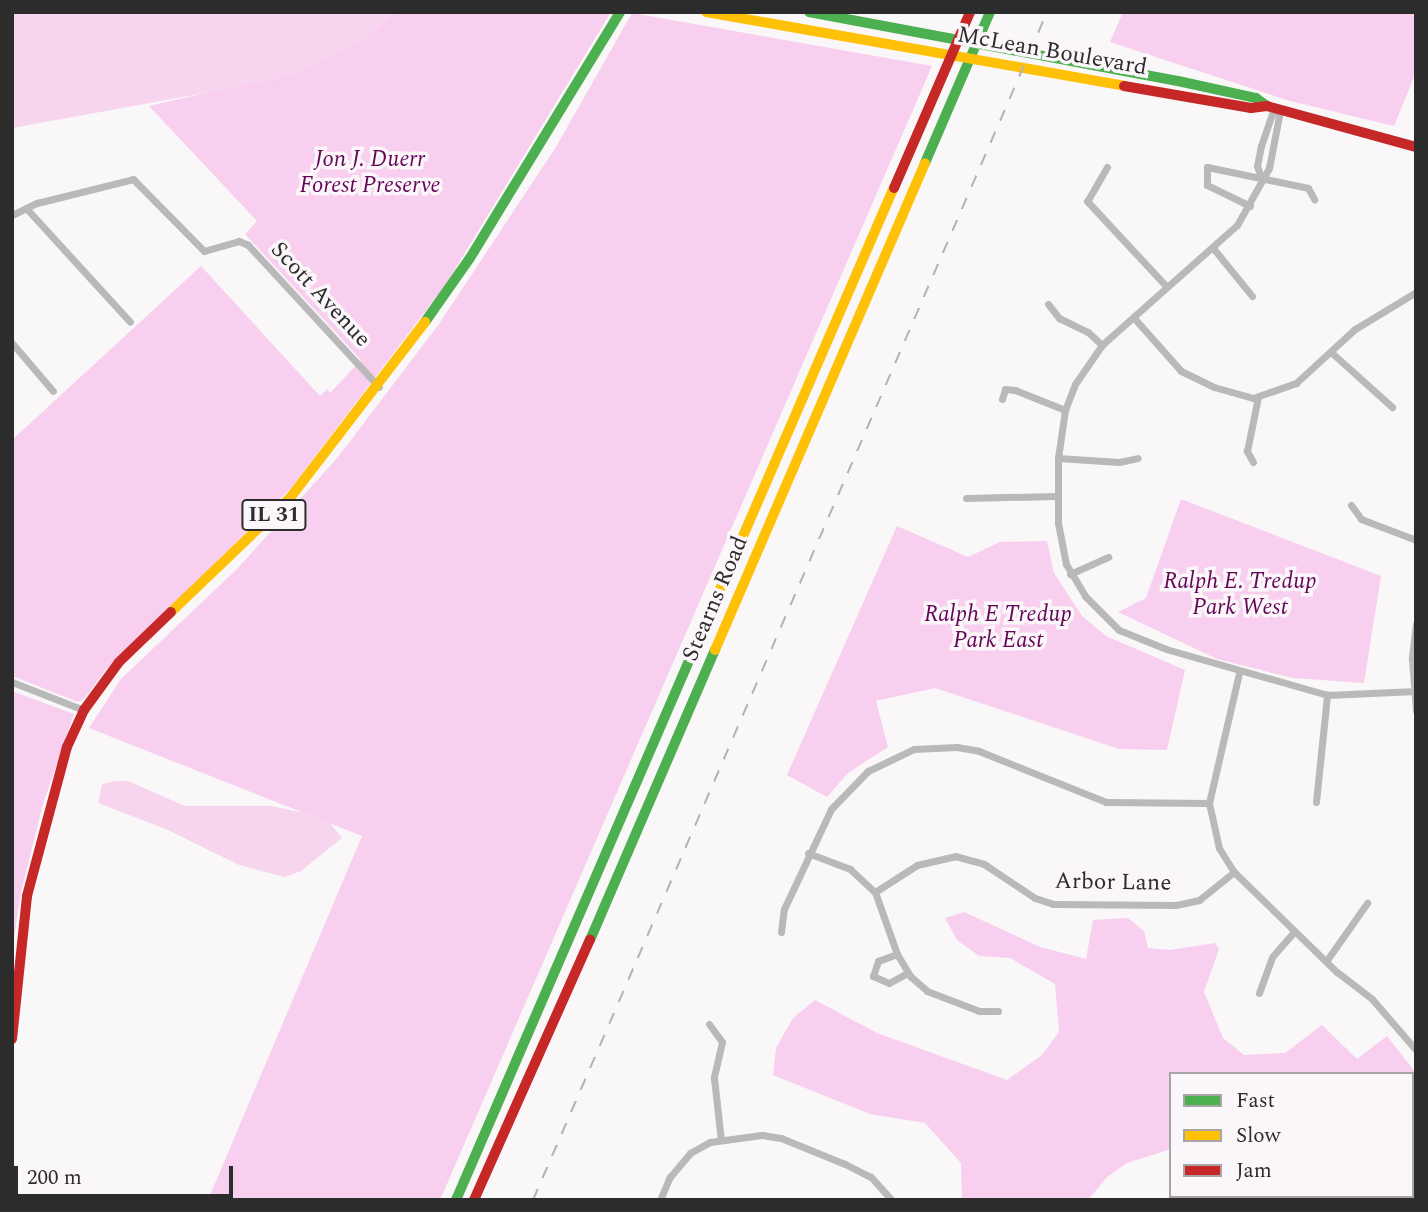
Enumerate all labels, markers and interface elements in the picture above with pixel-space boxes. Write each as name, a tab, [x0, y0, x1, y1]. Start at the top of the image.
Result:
street label: McLean Boulevard	[955, 22, 1149, 82]
park label: Jon J. Duerr Forest Preserve	[300, 146, 440, 200]
street label: Scott Avenue	[264, 237, 376, 353]
road number: IL 31	[241, 498, 307, 532]
street label: Stearns Road	[677, 532, 755, 666]
park label: Ralph E. Tredup Park West	[1163, 568, 1317, 622]
park label: Ralph E Tredup Park East	[924, 601, 1072, 655]
street label: Arbor Lane	[1054, 868, 1172, 898]
legend	[1169, 1072, 1414, 1198]
text: Fast	[1236, 1085, 1275, 1117]
text: Slow	[1236, 1120, 1280, 1152]
scale bar	[18, 1152, 236, 1196]
text: Jam	[1236, 1155, 1272, 1187]
text: 200 m	[27, 1162, 82, 1194]

